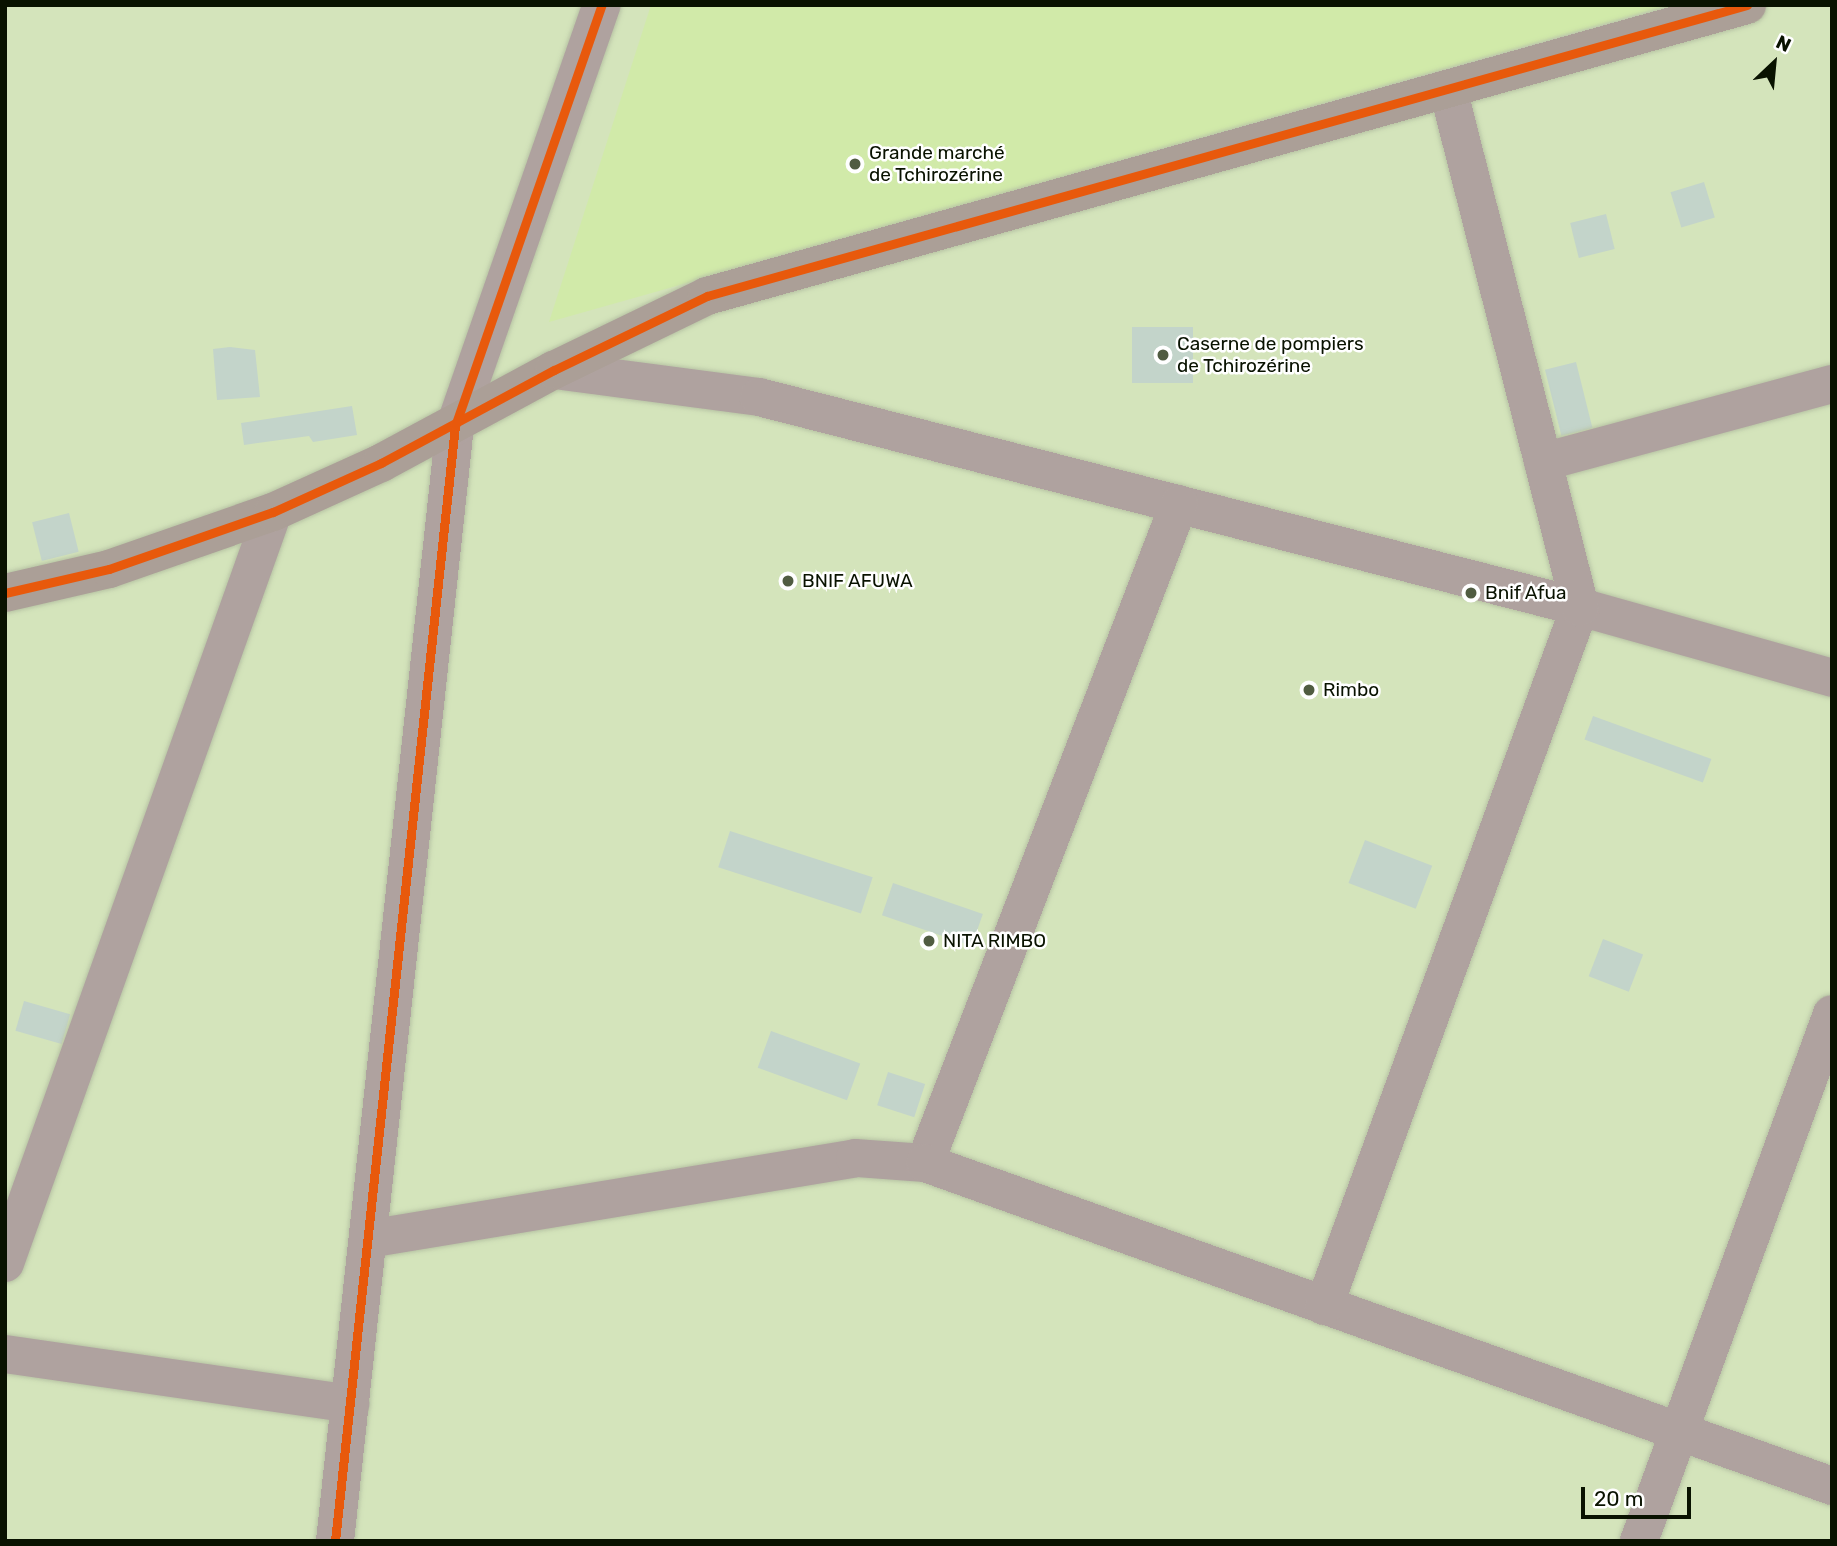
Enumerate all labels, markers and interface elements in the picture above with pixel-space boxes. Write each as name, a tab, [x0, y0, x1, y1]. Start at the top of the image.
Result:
north arrow	[1739, 28, 1809, 98]
text: N	[1772, 30, 1795, 57]
place label: Grande marché de Tchirozérine	[869, 142, 1005, 186]
marker: Grande marché de Tchirozérine	[847, 156, 863, 172]
place label: Caserne de pompiers de Tchirozérine	[1177, 333, 1364, 377]
marker: Caserne de pompiers de Tchirozérine	[1155, 347, 1171, 363]
place label: BNIF AFUWA	[802, 570, 913, 592]
marker: BNIF AFUWA	[780, 573, 796, 589]
place label: Bnif Afua	[1485, 582, 1567, 604]
marker: Bnif Afua	[1463, 585, 1479, 601]
place label: Rimbo	[1323, 679, 1379, 701]
marker: Rimbo	[1301, 682, 1317, 698]
place label: NITA RIMBO	[943, 930, 1047, 952]
marker: NITA RIMBO	[921, 933, 937, 949]
scale bar	[1585, 1472, 1695, 1516]
text: 20 m	[1594, 1486, 1643, 1511]

